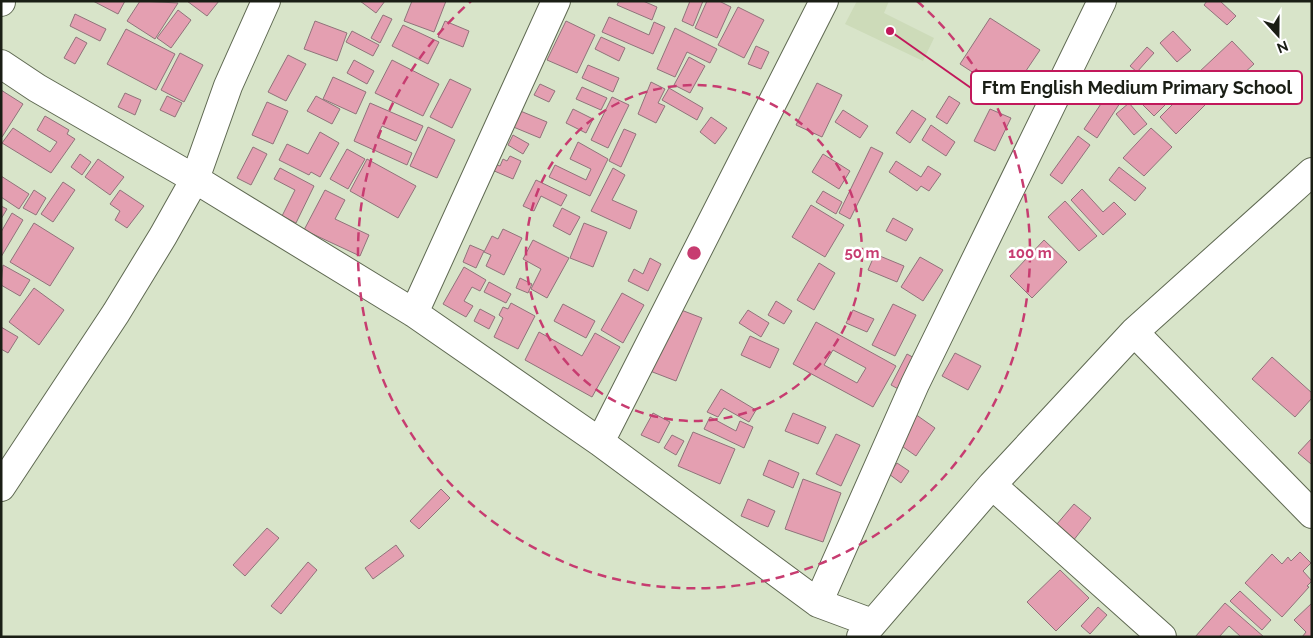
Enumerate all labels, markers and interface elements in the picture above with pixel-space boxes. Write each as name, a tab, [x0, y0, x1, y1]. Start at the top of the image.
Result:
north arrow	[1253, 10, 1303, 60]
text: N	[1275, 38, 1291, 57]
callout: Ftm English Medium Primary School	[971, 71, 1302, 104]
text: Ftm English Medium Primary School	[982, 77, 1293, 98]
centre of rings	[685, 244, 703, 262]
text: 50 m	[844, 244, 880, 262]
text: 100 m	[1008, 244, 1052, 262]

